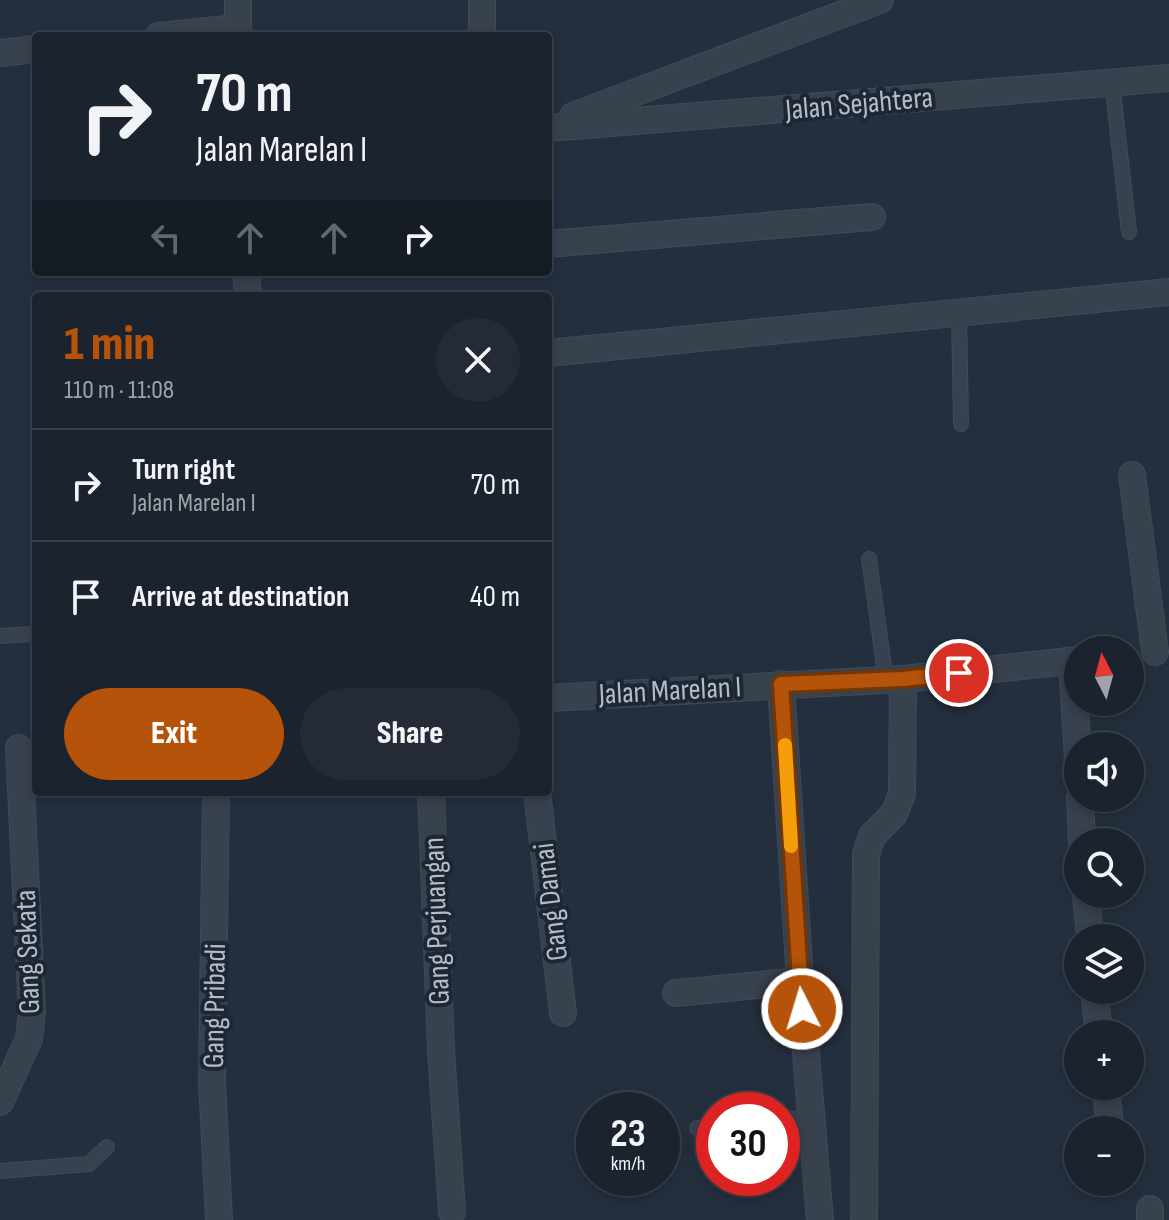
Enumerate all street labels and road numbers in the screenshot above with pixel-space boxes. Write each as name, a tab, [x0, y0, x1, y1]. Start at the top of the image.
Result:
street label: Jalan Sejahtera	[783, 80, 934, 128]
street label: Jalan Marelan I	[597, 669, 742, 713]
street label: Gang Perjuangan	[416, 837, 458, 1005]
street label: Gang Damai	[526, 841, 576, 963]
street label: Gang Sekata	[8, 889, 48, 1015]
street label: Gang Pribadi	[196, 943, 234, 1069]

